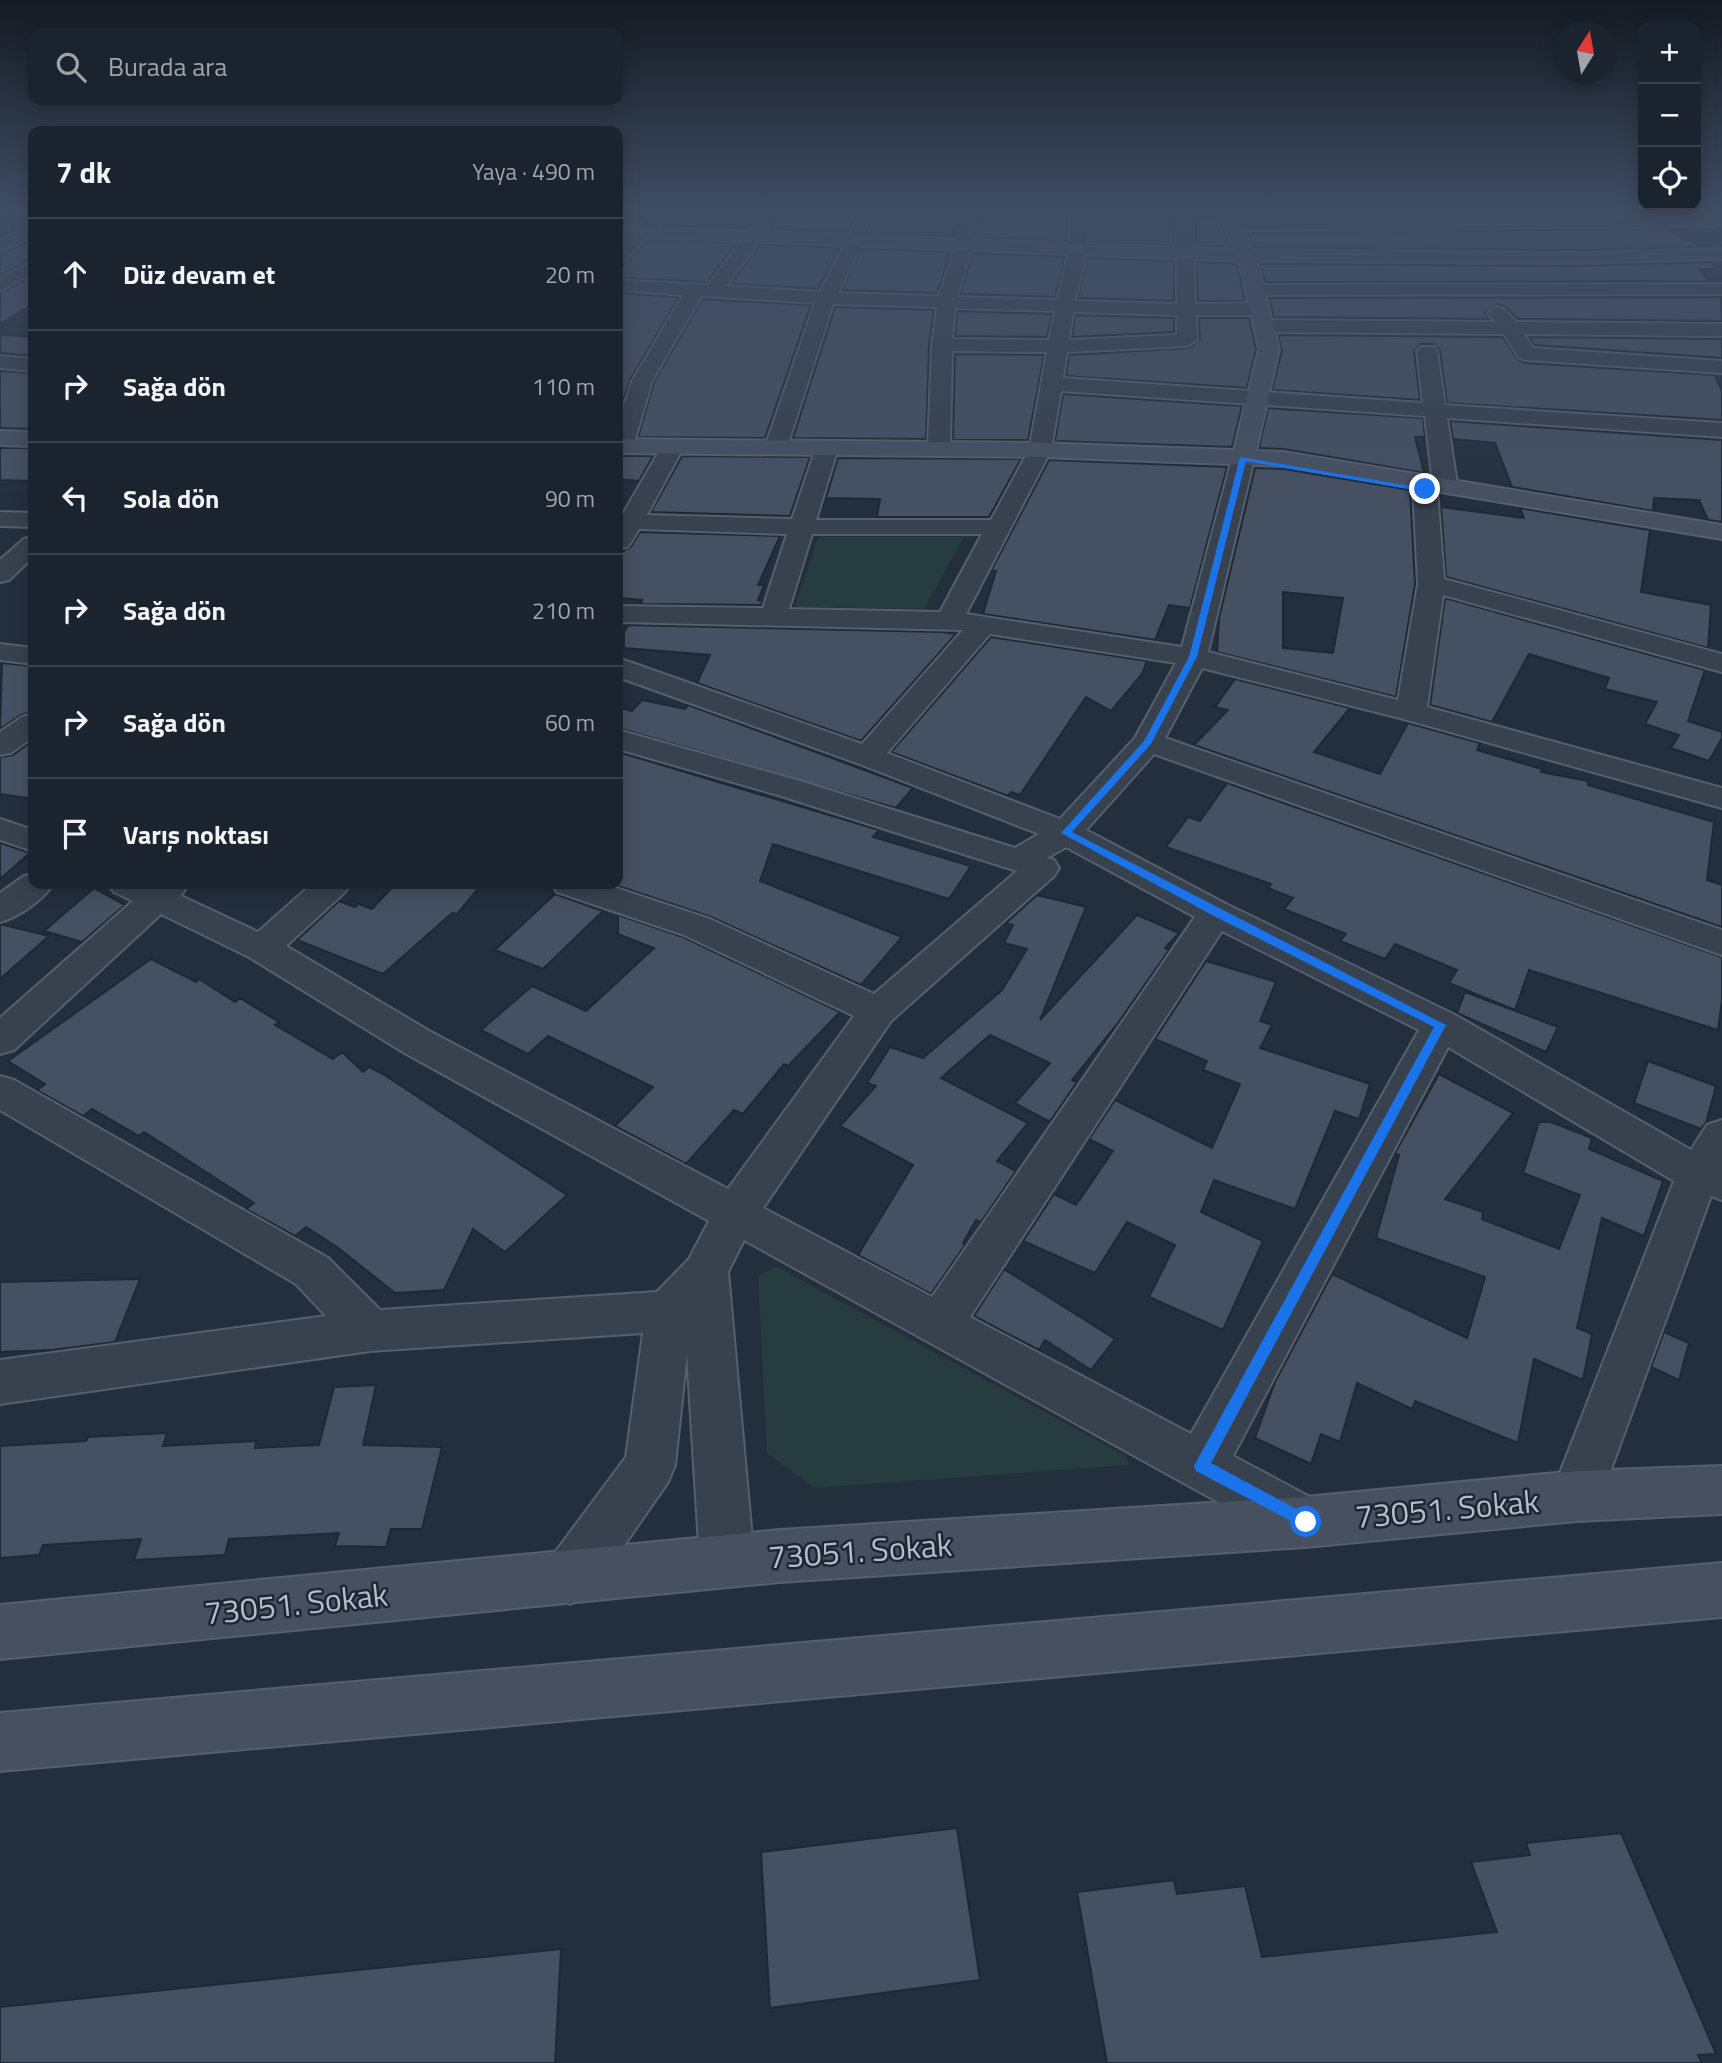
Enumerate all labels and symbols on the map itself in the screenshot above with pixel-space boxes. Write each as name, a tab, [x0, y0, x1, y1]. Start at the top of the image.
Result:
north arrow	[1554, 21, 1617, 84]
route end	[1409, 473, 1440, 504]
street label: 73051. Sokak	[1353, 1476, 1541, 1540]
route start	[1290, 1506, 1321, 1537]
street label: 73051. Sokak	[766, 1520, 954, 1580]
street label: 73051. Sokak	[202, 1569, 390, 1637]

